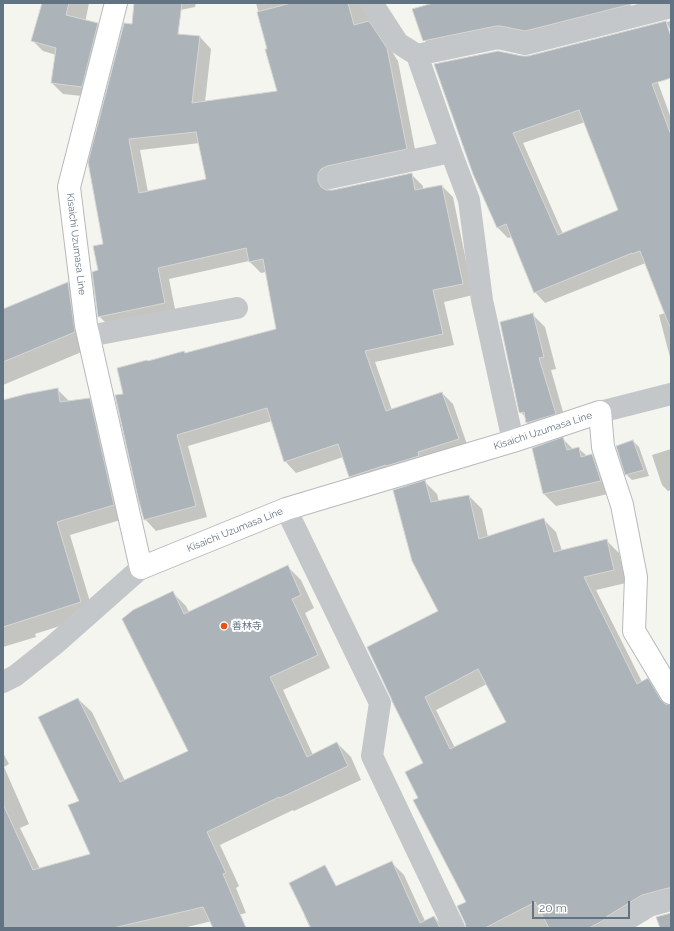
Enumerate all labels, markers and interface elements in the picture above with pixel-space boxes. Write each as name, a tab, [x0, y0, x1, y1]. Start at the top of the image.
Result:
street label: Kisaichi Uzumasa Line	[64, 192, 88, 296]
street label: Kisaichi Uzumasa Line	[492, 409, 594, 453]
street label: Kisaichi Uzumasa Line	[185, 505, 285, 555]
place label: 善林寺	[232, 620, 262, 632]
marker: 善林寺	[219, 621, 229, 631]
scale bar	[534, 893, 632, 919]
text: 20 m	[539, 901, 567, 915]

